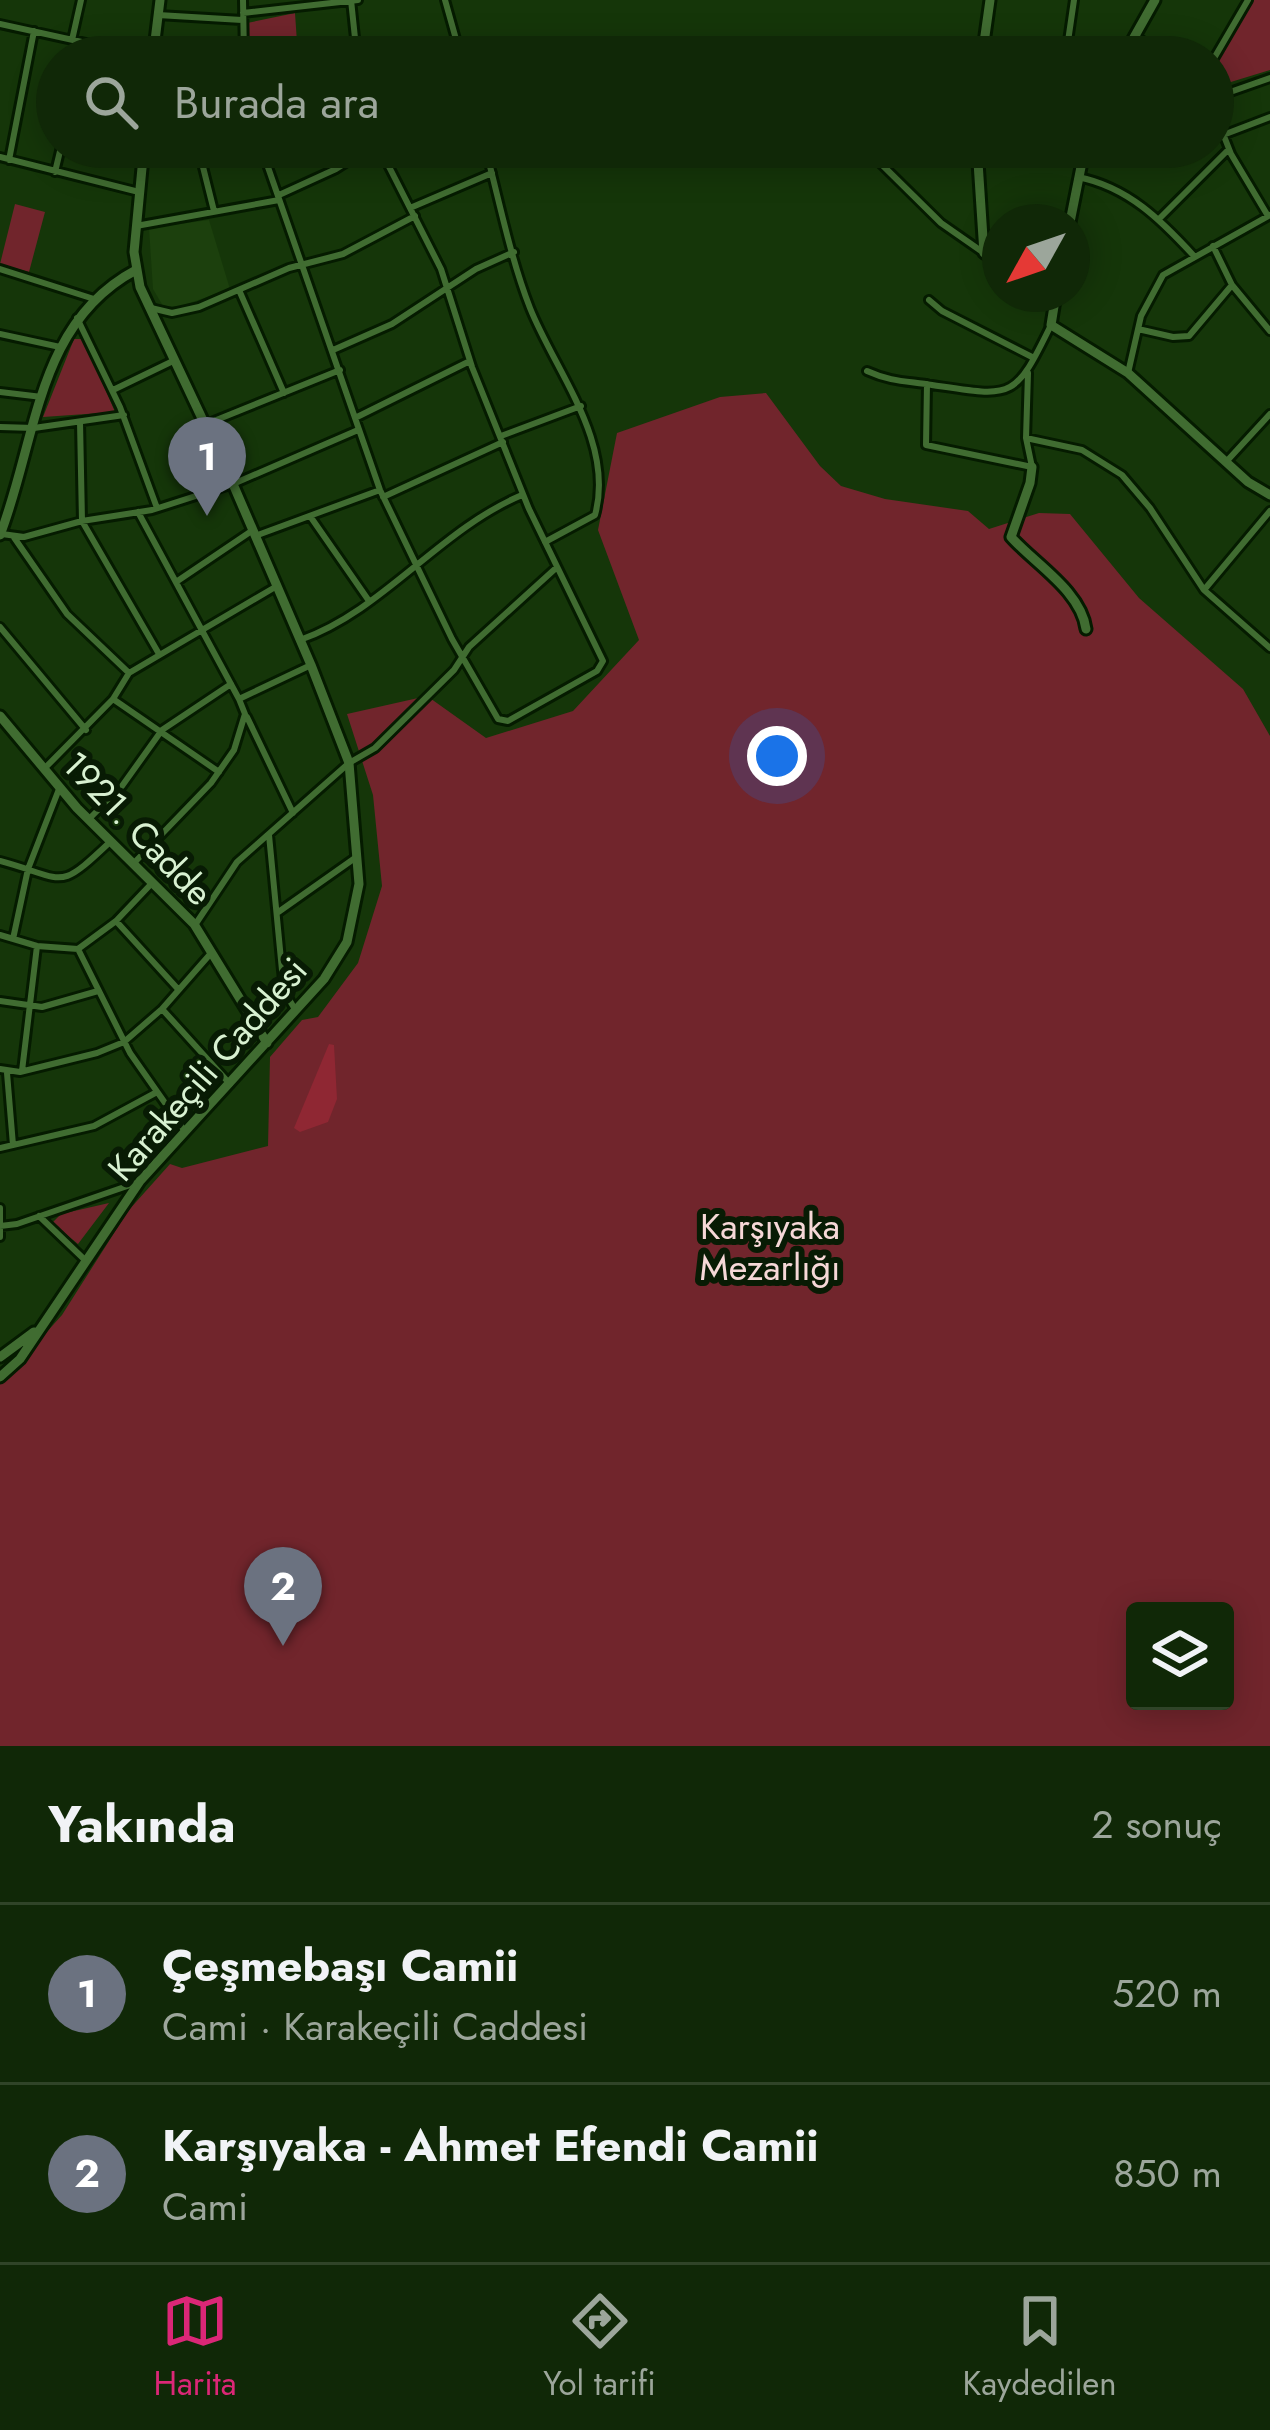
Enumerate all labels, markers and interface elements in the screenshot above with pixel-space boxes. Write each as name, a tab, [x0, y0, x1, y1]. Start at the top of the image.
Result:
search box	[36, 36, 1234, 168]
icon: search	[78, 69, 144, 135]
text: Burada ara	[174, 70, 379, 135]
north arrow	[982, 204, 1090, 312]
pin: 1	[168, 417, 246, 516]
your location	[747, 726, 807, 786]
street label: 1921. Cadde	[51, 739, 225, 917]
street label: Karakeçili Caddesi	[95, 946, 319, 1192]
park label: Karşıyaka Mezarlığı	[700, 1200, 840, 1293]
pin: 2	[244, 1547, 322, 1646]
map controls	[1126, 1602, 1234, 1710]
button: layers	[1126, 1602, 1234, 1710]
text: Yakında	[48, 1787, 236, 1861]
text: 2 sonuç	[1092, 1796, 1222, 1853]
text: Çeşmebaşı Camii	[162, 1933, 519, 1998]
text: 1	[77, 1965, 97, 2022]
text: 520 m	[1112, 1965, 1222, 2022]
text: Cami · Karakeçili Caddesi	[162, 1998, 588, 2055]
text: Karşıyaka - Ahmet Efendi Camii	[162, 2113, 819, 2178]
text: 2	[74, 2145, 100, 2202]
text: 850 m	[1113, 2145, 1222, 2202]
text: Cami	[162, 2178, 248, 2235]
tab: Harita	[153, 2288, 237, 2407]
tab: Yol tarifi	[543, 2288, 656, 2407]
tab: Kaydedilen	[963, 2288, 1117, 2407]

